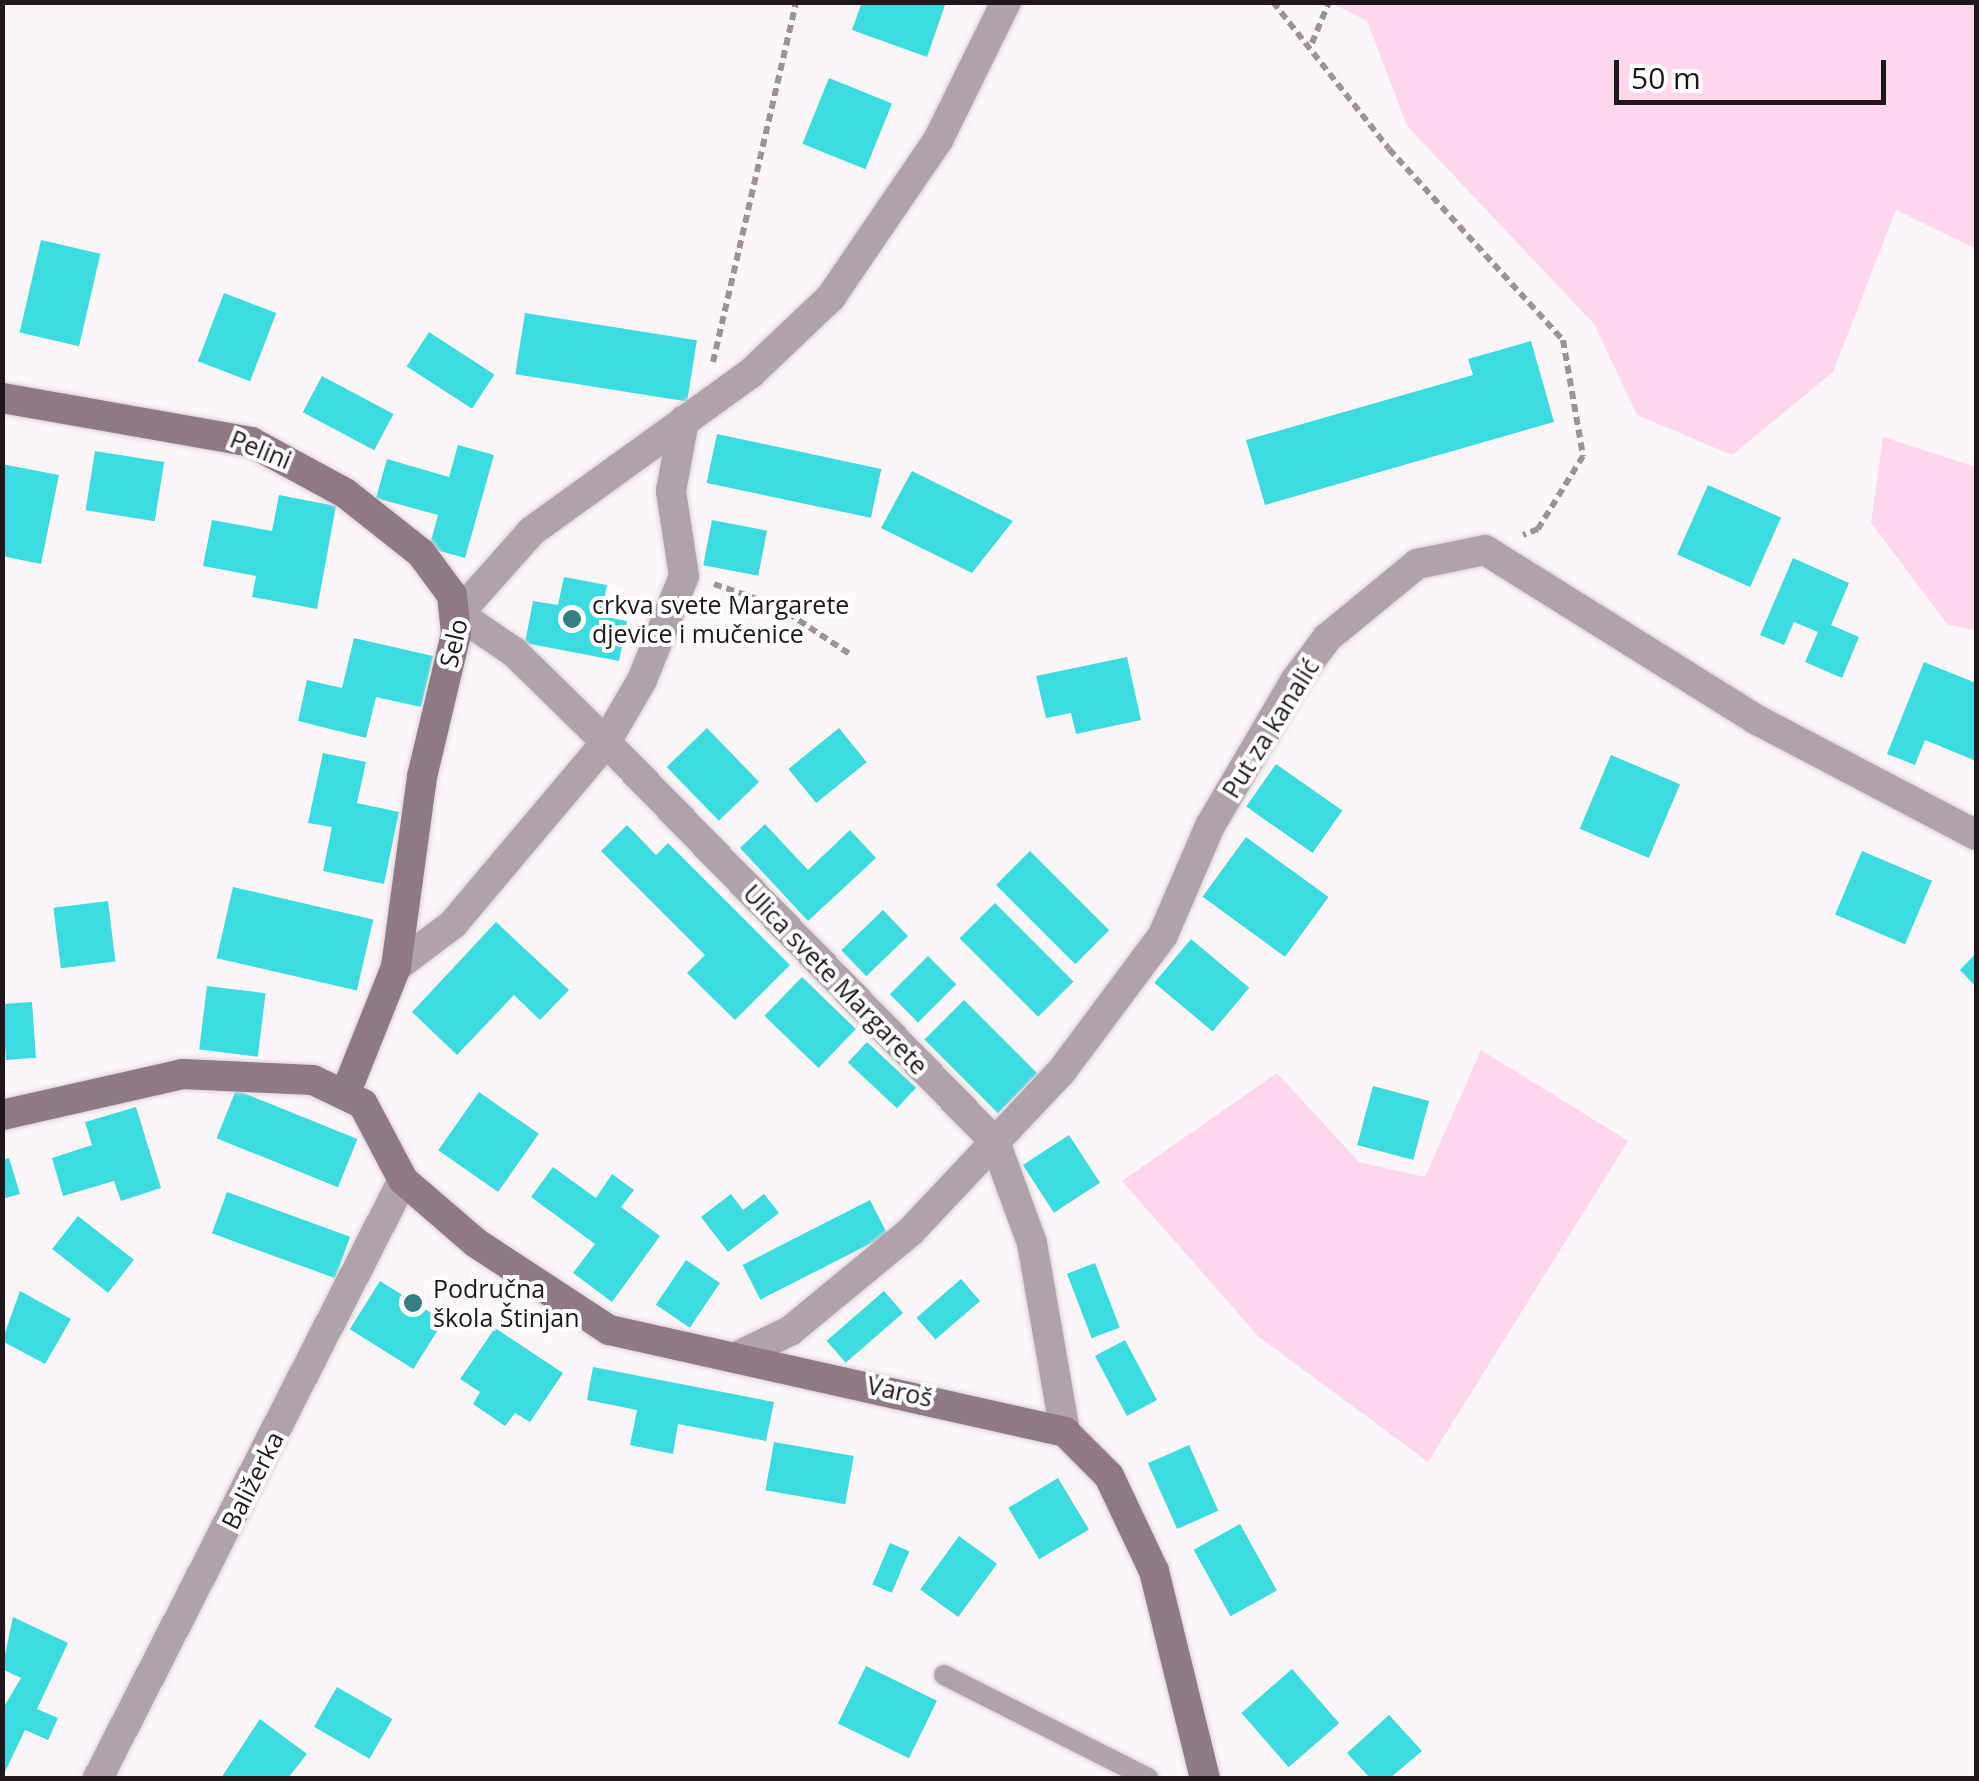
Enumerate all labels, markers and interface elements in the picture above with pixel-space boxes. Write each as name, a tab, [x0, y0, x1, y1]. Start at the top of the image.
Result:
scale bar	[1619, 40, 1892, 102]
text: 50 m	[1631, 57, 1701, 98]
street label: Pelini	[226, 423, 296, 475]
place label: crkva svete Margarete djevice i mučenice	[592, 590, 849, 649]
marker: crkva svete Margarete djevice i mučenice	[561, 608, 583, 630]
street label: Selo	[433, 616, 473, 670]
street label: Put za kanalić	[1215, 653, 1325, 803]
street label: Ulica svete Margarete	[738, 878, 934, 1080]
place label: Područna škola Štinjan	[433, 1274, 580, 1333]
marker: Područna škola Štinjan	[402, 1292, 424, 1314]
street label: Varoš	[865, 1369, 935, 1413]
street label: Baližerka	[215, 1426, 289, 1534]

